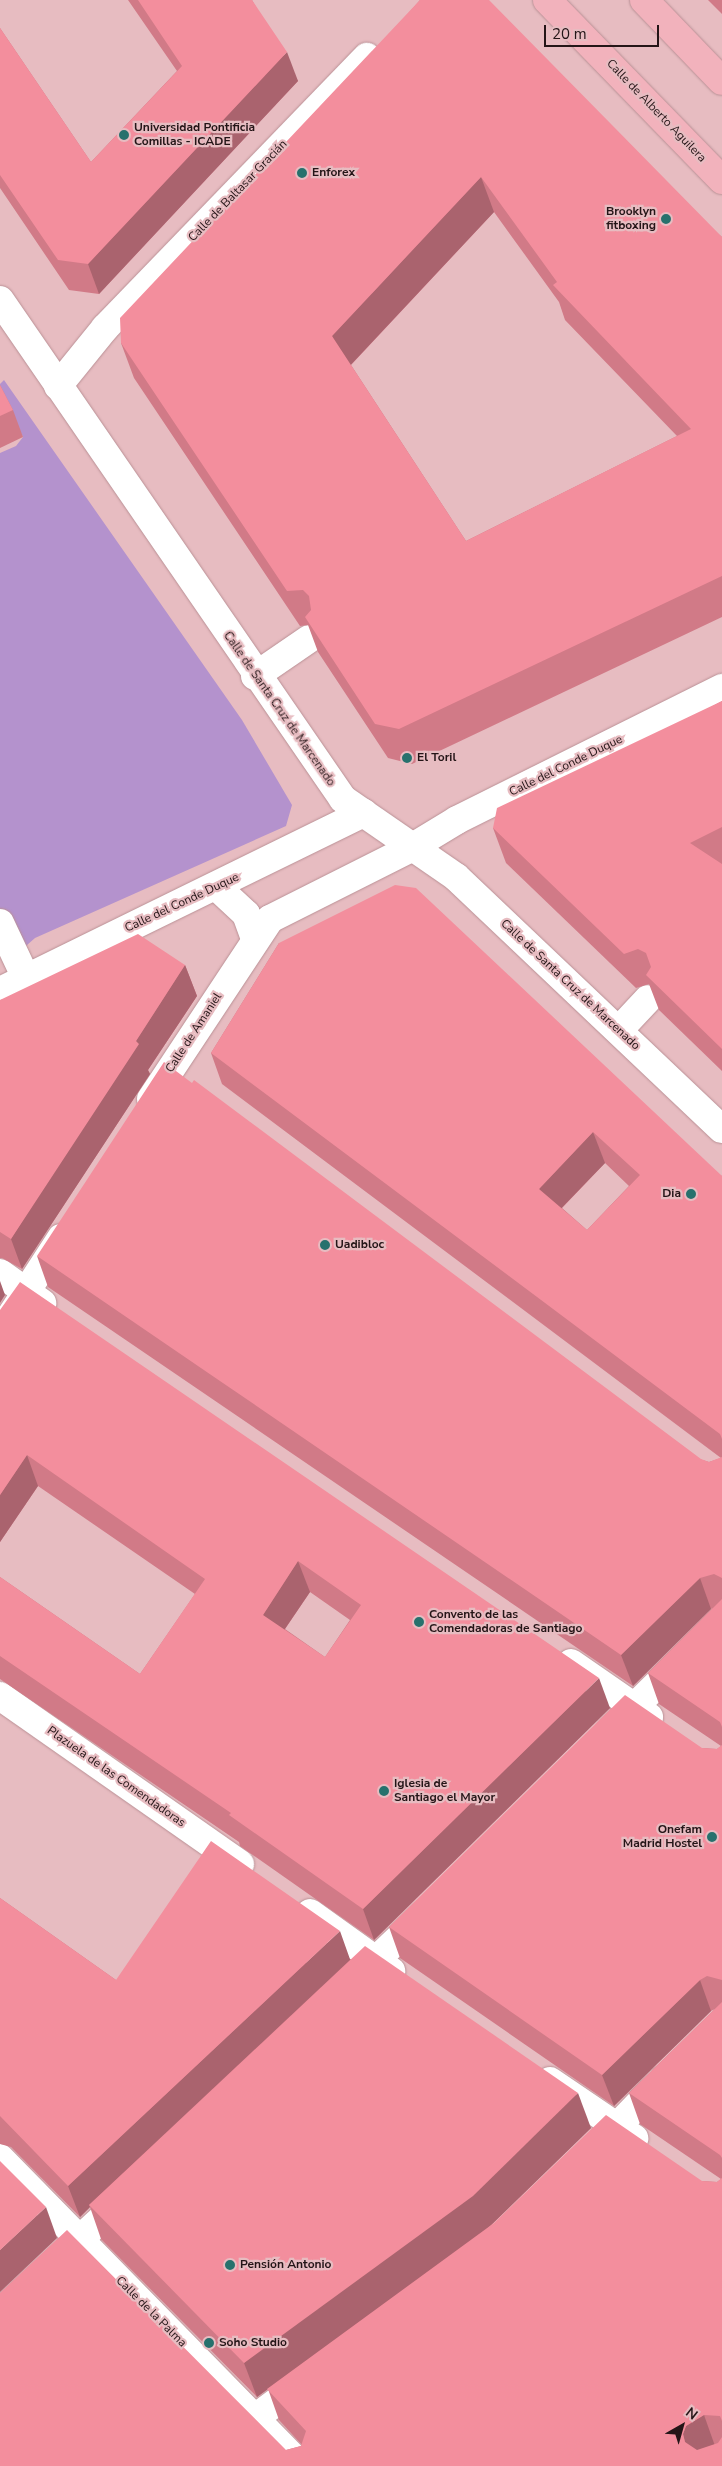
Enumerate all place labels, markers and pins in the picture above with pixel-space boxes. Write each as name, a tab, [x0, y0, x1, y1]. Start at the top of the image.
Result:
place label: Universidad Pontificia Comillas - ICADE	[134, 121, 255, 149]
marker: Universidad Pontificia Comillas - ICADE	[118, 129, 130, 141]
place label: Enforex	[312, 166, 355, 180]
marker: Enforex	[296, 167, 308, 179]
place label: Brooklyn fitboxing	[606, 205, 656, 233]
marker: Brooklyn fitboxing	[660, 213, 672, 225]
place label: El Toril	[417, 751, 456, 765]
marker: El Toril	[401, 752, 413, 764]
place label: Dia	[662, 1187, 681, 1201]
marker: Dia	[685, 1188, 697, 1200]
place label: Uadibloc	[335, 1238, 384, 1252]
marker: Uadibloc	[319, 1239, 331, 1251]
place label: Convento de las Comendadoras de Santiago	[429, 1608, 582, 1636]
marker: Convento de las Comendadoras de Santiago	[413, 1616, 425, 1628]
place label: Iglesia de Santiago el Mayor	[394, 1777, 495, 1805]
marker: Iglesia de Santiago el Mayor	[378, 1785, 390, 1797]
place label: Onefam Madrid Hostel	[623, 1823, 702, 1851]
marker: Onefam Madrid Hostel	[706, 1831, 718, 1843]
place label: Pensión Antonio	[240, 2258, 332, 2272]
marker: Pensión Antonio	[224, 2259, 236, 2271]
place label: Soho Studio	[219, 2336, 287, 2350]
marker: Soho Studio	[203, 2337, 215, 2349]

